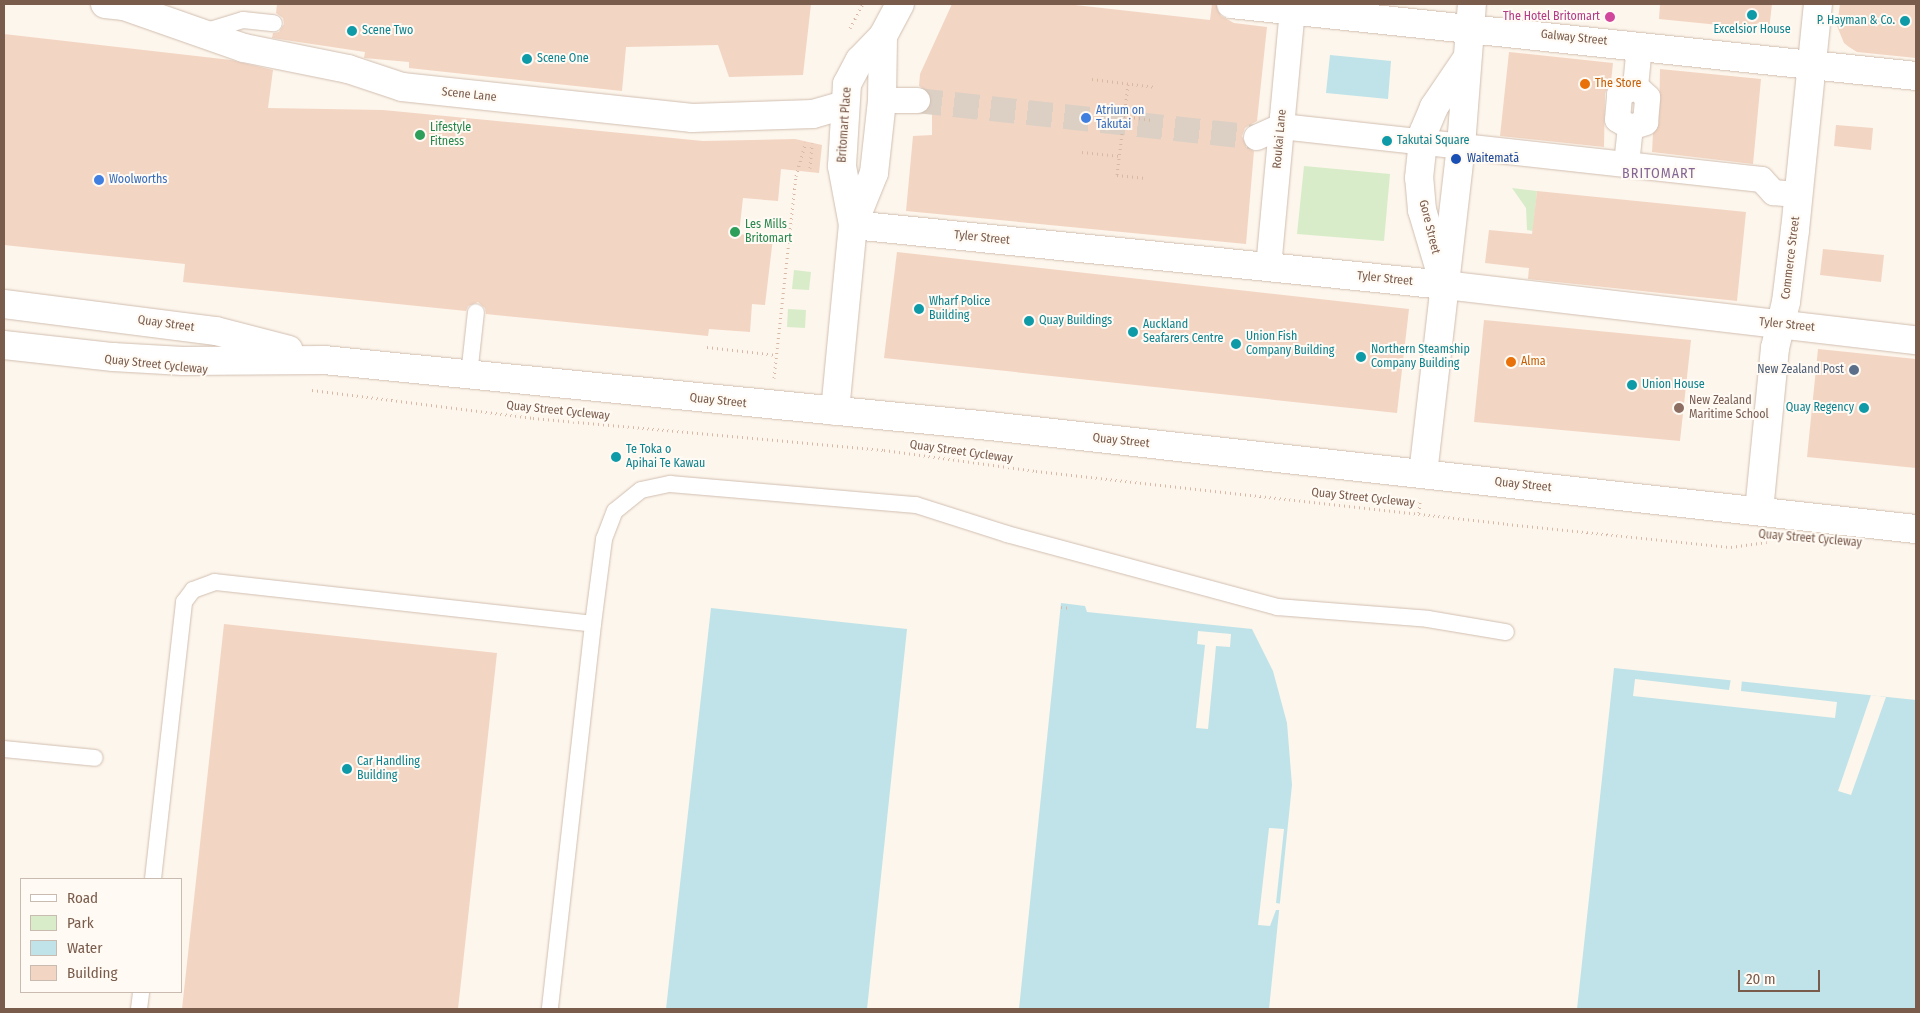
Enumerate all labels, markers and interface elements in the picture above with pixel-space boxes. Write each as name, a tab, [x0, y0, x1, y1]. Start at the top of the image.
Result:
marker: Excelsior House	[1746, 9, 1758, 21]
place label: The Hotel Britomart	[1503, 10, 1600, 24]
marker: The Hotel Britomart	[1604, 11, 1616, 23]
place label: P. Hayman & Co.	[1817, 14, 1895, 28]
marker: P. Hayman & Co.	[1899, 15, 1911, 27]
place label: Excelsior House	[1713, 23, 1791, 37]
place label: Scene Two	[362, 24, 413, 38]
marker: Scene Two	[346, 25, 358, 37]
street label: Galway Street	[1540, 27, 1608, 49]
place label: Scene One	[537, 52, 589, 66]
marker: Scene One	[521, 53, 533, 65]
place label: The Store	[1595, 77, 1641, 91]
marker: The Store	[1579, 78, 1591, 90]
street label: Scene Lane	[441, 85, 497, 105]
street label: Britomart Place	[835, 87, 855, 163]
place label: Atrium on Takutai	[1096, 104, 1144, 132]
street label: Roukai Lane	[1270, 109, 1290, 169]
marker: Atrium on Takutai	[1080, 112, 1092, 124]
place label: Lifestyle Fitness	[430, 121, 471, 149]
marker: Lifestyle Fitness	[414, 129, 426, 141]
place label: Takutai Square	[1397, 134, 1470, 148]
marker: Takutai Square	[1381, 135, 1393, 147]
marker: Waitematā	[1449, 152, 1463, 166]
place label: Waitematā	[1467, 152, 1519, 166]
district label: BRITOMART	[1621, 166, 1697, 182]
place label: Woolworths	[109, 173, 167, 187]
marker: Woolworths	[93, 174, 105, 186]
street label: Gore Street	[1415, 198, 1443, 256]
street label: Commerce Street	[1779, 216, 1803, 300]
place label: Les Mills Britomart	[745, 218, 792, 246]
marker: Les Mills Britomart	[729, 226, 741, 238]
street label: Tyler Street	[953, 228, 1011, 248]
street label: Tyler Street	[1356, 269, 1414, 289]
place label: Wharf Police Building	[929, 295, 990, 323]
marker: Wharf Police Building	[913, 303, 925, 315]
street label: Quay Street	[137, 313, 195, 335]
place label: Quay Buildings	[1039, 314, 1112, 328]
marker: Quay Buildings	[1023, 315, 1035, 327]
street label: Tyler Street	[1758, 315, 1816, 335]
place label: Auckland Seafarers Centre	[1143, 318, 1224, 346]
marker: Auckland Seafarers Centre	[1127, 326, 1139, 338]
place label: Union Fish Company Building	[1246, 330, 1334, 358]
marker: Union Fish Company Building	[1230, 338, 1242, 350]
place label: Northern Steamship Company Building	[1371, 343, 1470, 371]
marker: Northern Steamship Company Building	[1355, 351, 1367, 363]
street label: Quay Street Cycleway	[104, 352, 208, 378]
place label: Alma	[1521, 355, 1546, 369]
marker: Alma	[1505, 356, 1517, 368]
place label: New Zealand Post	[1757, 363, 1844, 377]
marker: New Zealand Post	[1848, 364, 1860, 376]
place label: Union House	[1642, 378, 1705, 392]
marker: Union House	[1626, 379, 1638, 391]
street label: Quay Street	[689, 391, 747, 411]
place label: New Zealand Maritime School	[1689, 394, 1769, 422]
street label: Quay Street Cycleway	[506, 398, 610, 424]
place label: Quay Regency	[1786, 401, 1854, 415]
marker: New Zealand Maritime School	[1673, 402, 1685, 414]
marker: Quay Regency	[1858, 402, 1870, 414]
street label: Quay Street	[1092, 431, 1150, 451]
street label: Quay Street Cycleway	[909, 438, 1013, 466]
place label: Te Toka o Apihai Te Kawau	[626, 443, 705, 471]
marker: Te Toka o Apihai Te Kawau	[610, 451, 622, 463]
street label: Quay Street	[1494, 475, 1552, 495]
street label: Quay Street Cycleway	[1311, 485, 1415, 511]
street label: Quay Street Cycleway	[1758, 527, 1862, 551]
place label: Car Handling Building	[357, 755, 420, 783]
marker: Car Handling Building	[341, 763, 353, 775]
legend	[20, 878, 182, 993]
text: Road	[67, 889, 98, 907]
text: Park	[67, 914, 94, 932]
text: Water	[67, 939, 102, 957]
scale bar	[1740, 960, 1822, 992]
text: Building	[67, 964, 118, 982]
text: 20 m	[1746, 970, 1776, 988]

